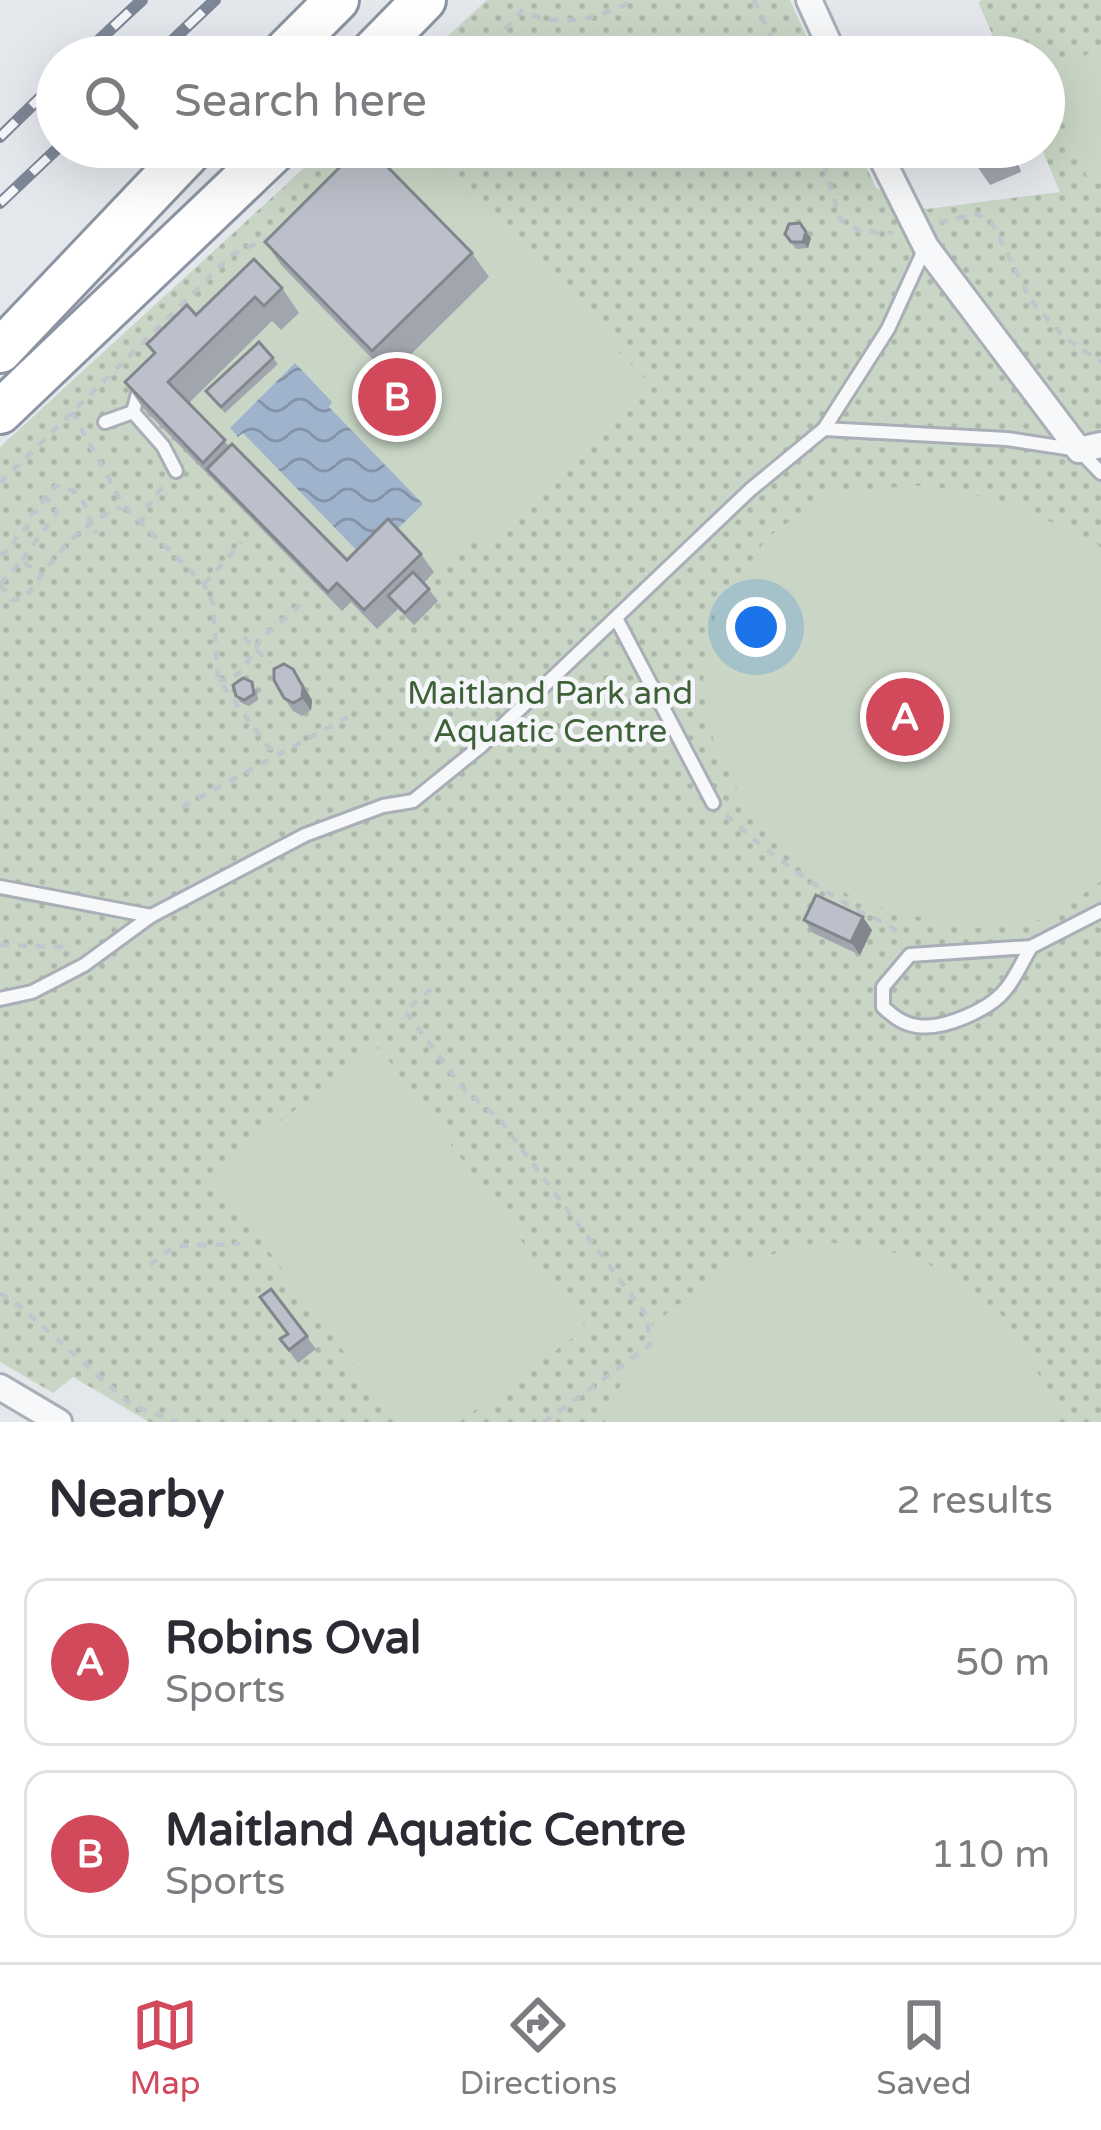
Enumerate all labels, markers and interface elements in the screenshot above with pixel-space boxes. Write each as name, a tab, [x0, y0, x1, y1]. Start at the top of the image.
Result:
search box	[36, 36, 1065, 168]
icon: search	[78, 69, 144, 135]
text: Search here	[174, 75, 427, 129]
pin: B	[358, 352, 436, 442]
your location	[726, 597, 786, 657]
pin: A	[866, 672, 944, 762]
park label: Maitland Park and Aquatic Centre	[407, 674, 693, 751]
text: Nearby	[48, 1469, 225, 1531]
text: 2 results	[896, 1477, 1053, 1524]
text: Robins Oval	[165, 1612, 421, 1666]
text: A	[75, 1639, 105, 1686]
text: 50 m	[955, 1639, 1050, 1686]
text: Sports	[165, 1666, 286, 1713]
text: Maitland Aquatic Centre	[165, 1804, 686, 1858]
text: B	[76, 1831, 104, 1878]
text: 110 m	[931, 1831, 1050, 1878]
text: Sports	[165, 1858, 286, 1905]
tab: Map	[129, 1992, 201, 2103]
tab: Directions	[459, 1992, 617, 2103]
tab: Saved	[876, 1992, 972, 2103]

